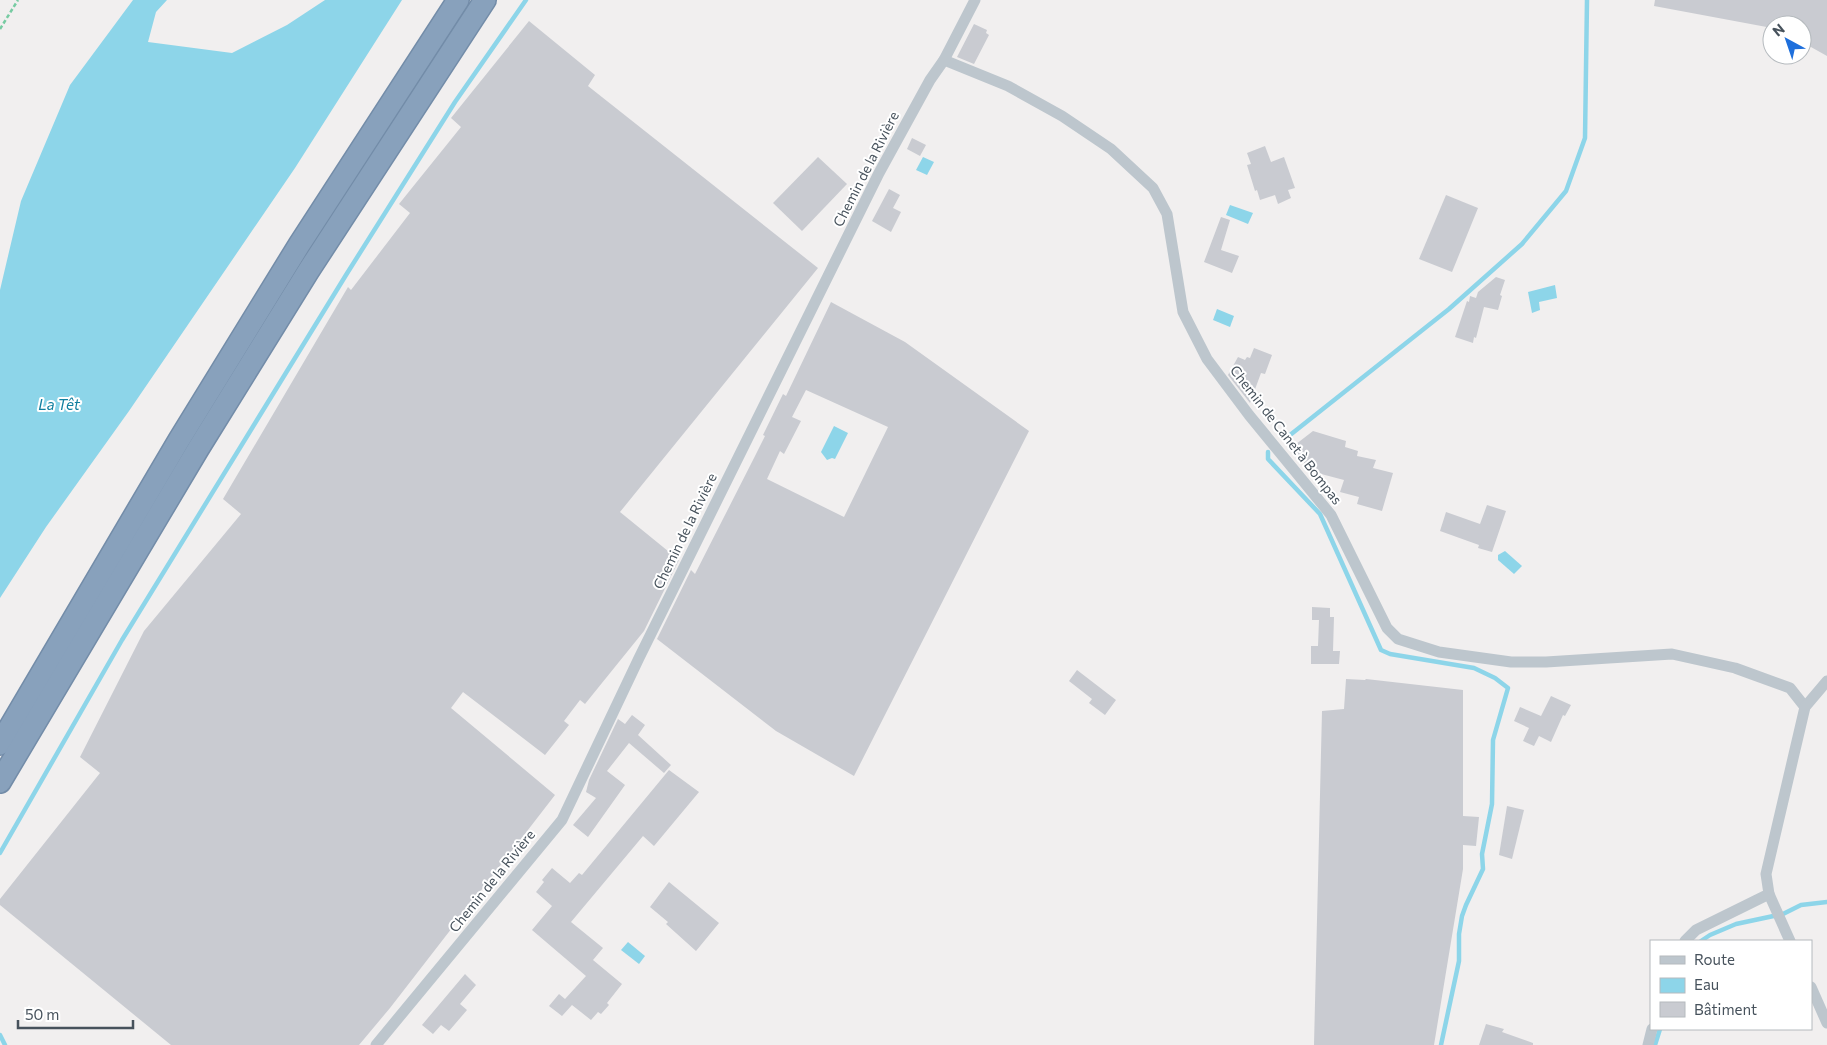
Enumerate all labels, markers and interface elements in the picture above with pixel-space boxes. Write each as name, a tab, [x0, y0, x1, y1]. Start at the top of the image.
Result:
north arrow	[1762, 15, 1812, 65]
text: N	[1769, 20, 1788, 40]
street label: Chemin de la Rivière	[829, 108, 902, 229]
street label: Chemin de Canet à Bompas	[1227, 362, 1346, 508]
water label: La Têt	[38, 395, 81, 413]
street label: Chemin de la Rivière	[649, 470, 720, 592]
street label: Chemin de la Rivière	[445, 826, 538, 935]
legend	[1650, 940, 1812, 1030]
text: Route	[1694, 950, 1735, 968]
text: Eau	[1694, 975, 1719, 993]
scale bar	[18, 998, 132, 1030]
text: Bâtiment	[1694, 1000, 1757, 1018]
text: 50 m	[25, 1005, 59, 1023]

